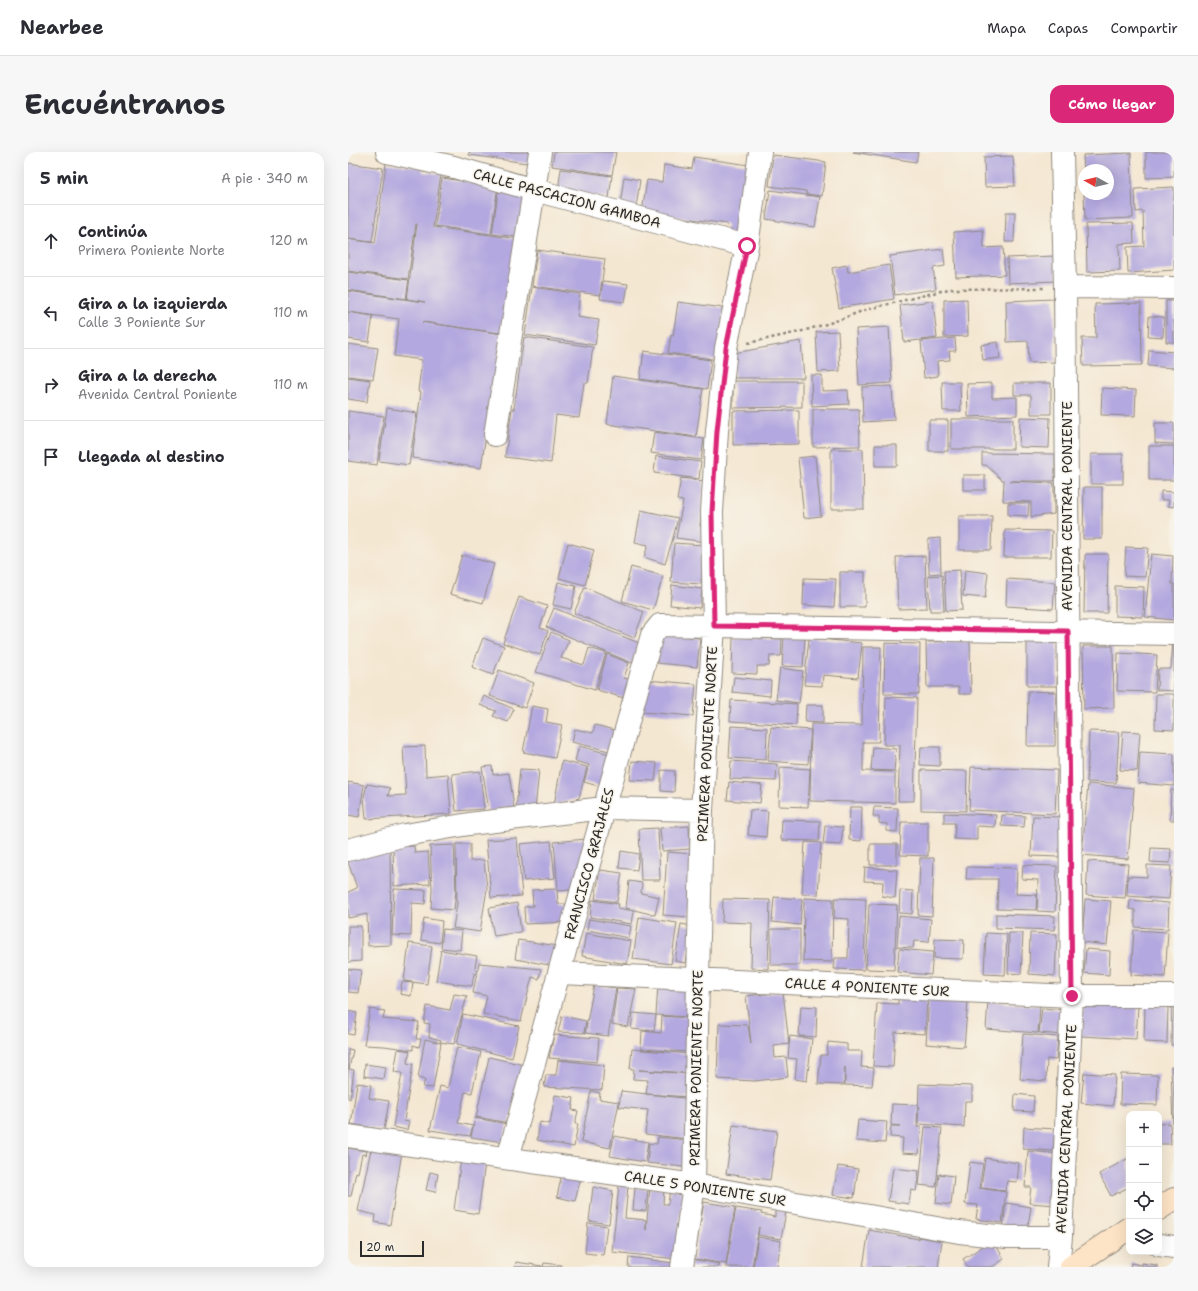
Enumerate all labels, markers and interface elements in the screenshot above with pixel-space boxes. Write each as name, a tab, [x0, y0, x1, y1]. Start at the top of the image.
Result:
text: Nearbee	[20, 15, 104, 40]
text: Mapa	[987, 19, 1026, 37]
text: Capas	[1048, 19, 1089, 37]
text: Compartir	[1111, 19, 1178, 37]
text: Encuéntranos	[24, 85, 226, 123]
button: Cómo llegar	[1050, 85, 1174, 123]
street label: CALLE PASCACION GAMBOA	[471, 164, 663, 232]
north arrow	[1078, 164, 1114, 200]
text: 5 min	[40, 167, 88, 189]
text: A pie · 340 m	[221, 170, 308, 187]
text: Continúa	[78, 222, 147, 242]
icon: ahead	[40, 230, 62, 252]
text: 120 m	[270, 232, 308, 249]
route start	[738, 237, 756, 255]
text: Primera Poniente Norte	[78, 242, 225, 259]
text: Gira a la izquierda	[78, 294, 227, 314]
icon: left	[40, 302, 62, 324]
text: 110 m	[273, 304, 308, 321]
text: Calle 3 Poniente Sur	[78, 314, 206, 331]
text: Gira a la derecha	[78, 366, 217, 386]
icon: right	[40, 374, 62, 396]
text: 110 m	[273, 376, 308, 393]
text: Avenida Central Poniente	[78, 386, 237, 403]
street label: AVENIDA CENTRAL PONIENTE	[1058, 401, 1076, 611]
icon: arrive	[40, 446, 62, 468]
text: Llegada al destino	[78, 447, 225, 467]
street label: PRIMERA PONIENTE NORTE	[693, 645, 721, 842]
street label: FRANCISCO GRAJALES	[560, 786, 618, 942]
street label: PRIMERA PONIENTE NORTE	[685, 970, 707, 1166]
street label: CALLE 4 PONIENTE SUR	[784, 974, 950, 1000]
route end	[1063, 987, 1081, 1005]
street label: AVENIDA CENTRAL PONIENTE	[1052, 1024, 1080, 1234]
map controls	[1126, 1111, 1162, 1255]
button: +	[1126, 1111, 1162, 1147]
button: −	[1126, 1147, 1162, 1183]
street label: CALLE 5 PONIENTE SUR	[623, 1166, 788, 1210]
button: locate	[1126, 1183, 1162, 1219]
button: layers	[1126, 1219, 1162, 1255]
scale bar	[360, 1239, 424, 1258]
text: 20 m	[366, 1240, 394, 1255]

